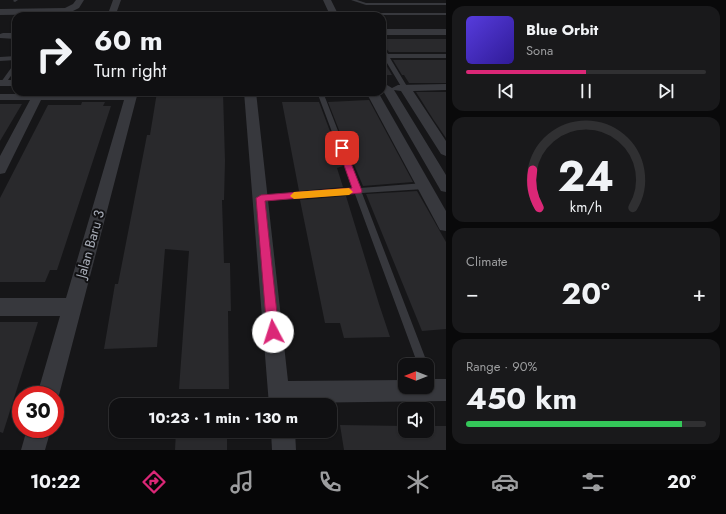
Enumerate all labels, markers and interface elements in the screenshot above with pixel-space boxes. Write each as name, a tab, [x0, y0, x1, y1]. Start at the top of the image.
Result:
text: Blue Orbit	[526, 19, 598, 41]
text: 60 m	[94, 20, 163, 61]
icon: right	[28, 28, 80, 80]
text: Sona	[526, 41, 553, 60]
text: Turn right	[94, 58, 166, 84]
icon: previous	[495, 80, 517, 102]
icon: pause	[575, 80, 597, 102]
icon: next	[655, 80, 677, 102]
pin	[325, 131, 359, 165]
icon: arrive	[331, 137, 353, 159]
text: 24	[558, 145, 614, 206]
text: km/h	[570, 196, 602, 216]
street label: Jalan Baru 3	[70, 207, 109, 282]
text: Climate	[466, 252, 507, 271]
text: 20°	[562, 272, 610, 315]
text: −	[466, 277, 479, 309]
text: +	[692, 277, 706, 309]
position arrow	[252, 311, 294, 353]
text: Range · 90%	[466, 357, 537, 376]
north arrow	[398, 358, 434, 394]
map controls	[398, 358, 434, 438]
text: 450 km	[466, 377, 577, 420]
speed limit sign: 30	[12, 386, 64, 438]
button: sound	[398, 402, 434, 438]
text: 10:23 · 1 min · 130 m	[148, 407, 298, 429]
icon: directions	[140, 468, 168, 496]
icon: music	[228, 468, 256, 496]
icon: phone	[316, 468, 344, 496]
icon: climate	[404, 468, 432, 496]
icon: car	[491, 468, 519, 496]
icon: filters	[579, 468, 607, 496]
text: 10:22	[30, 469, 80, 495]
text: 20°	[667, 469, 696, 495]

